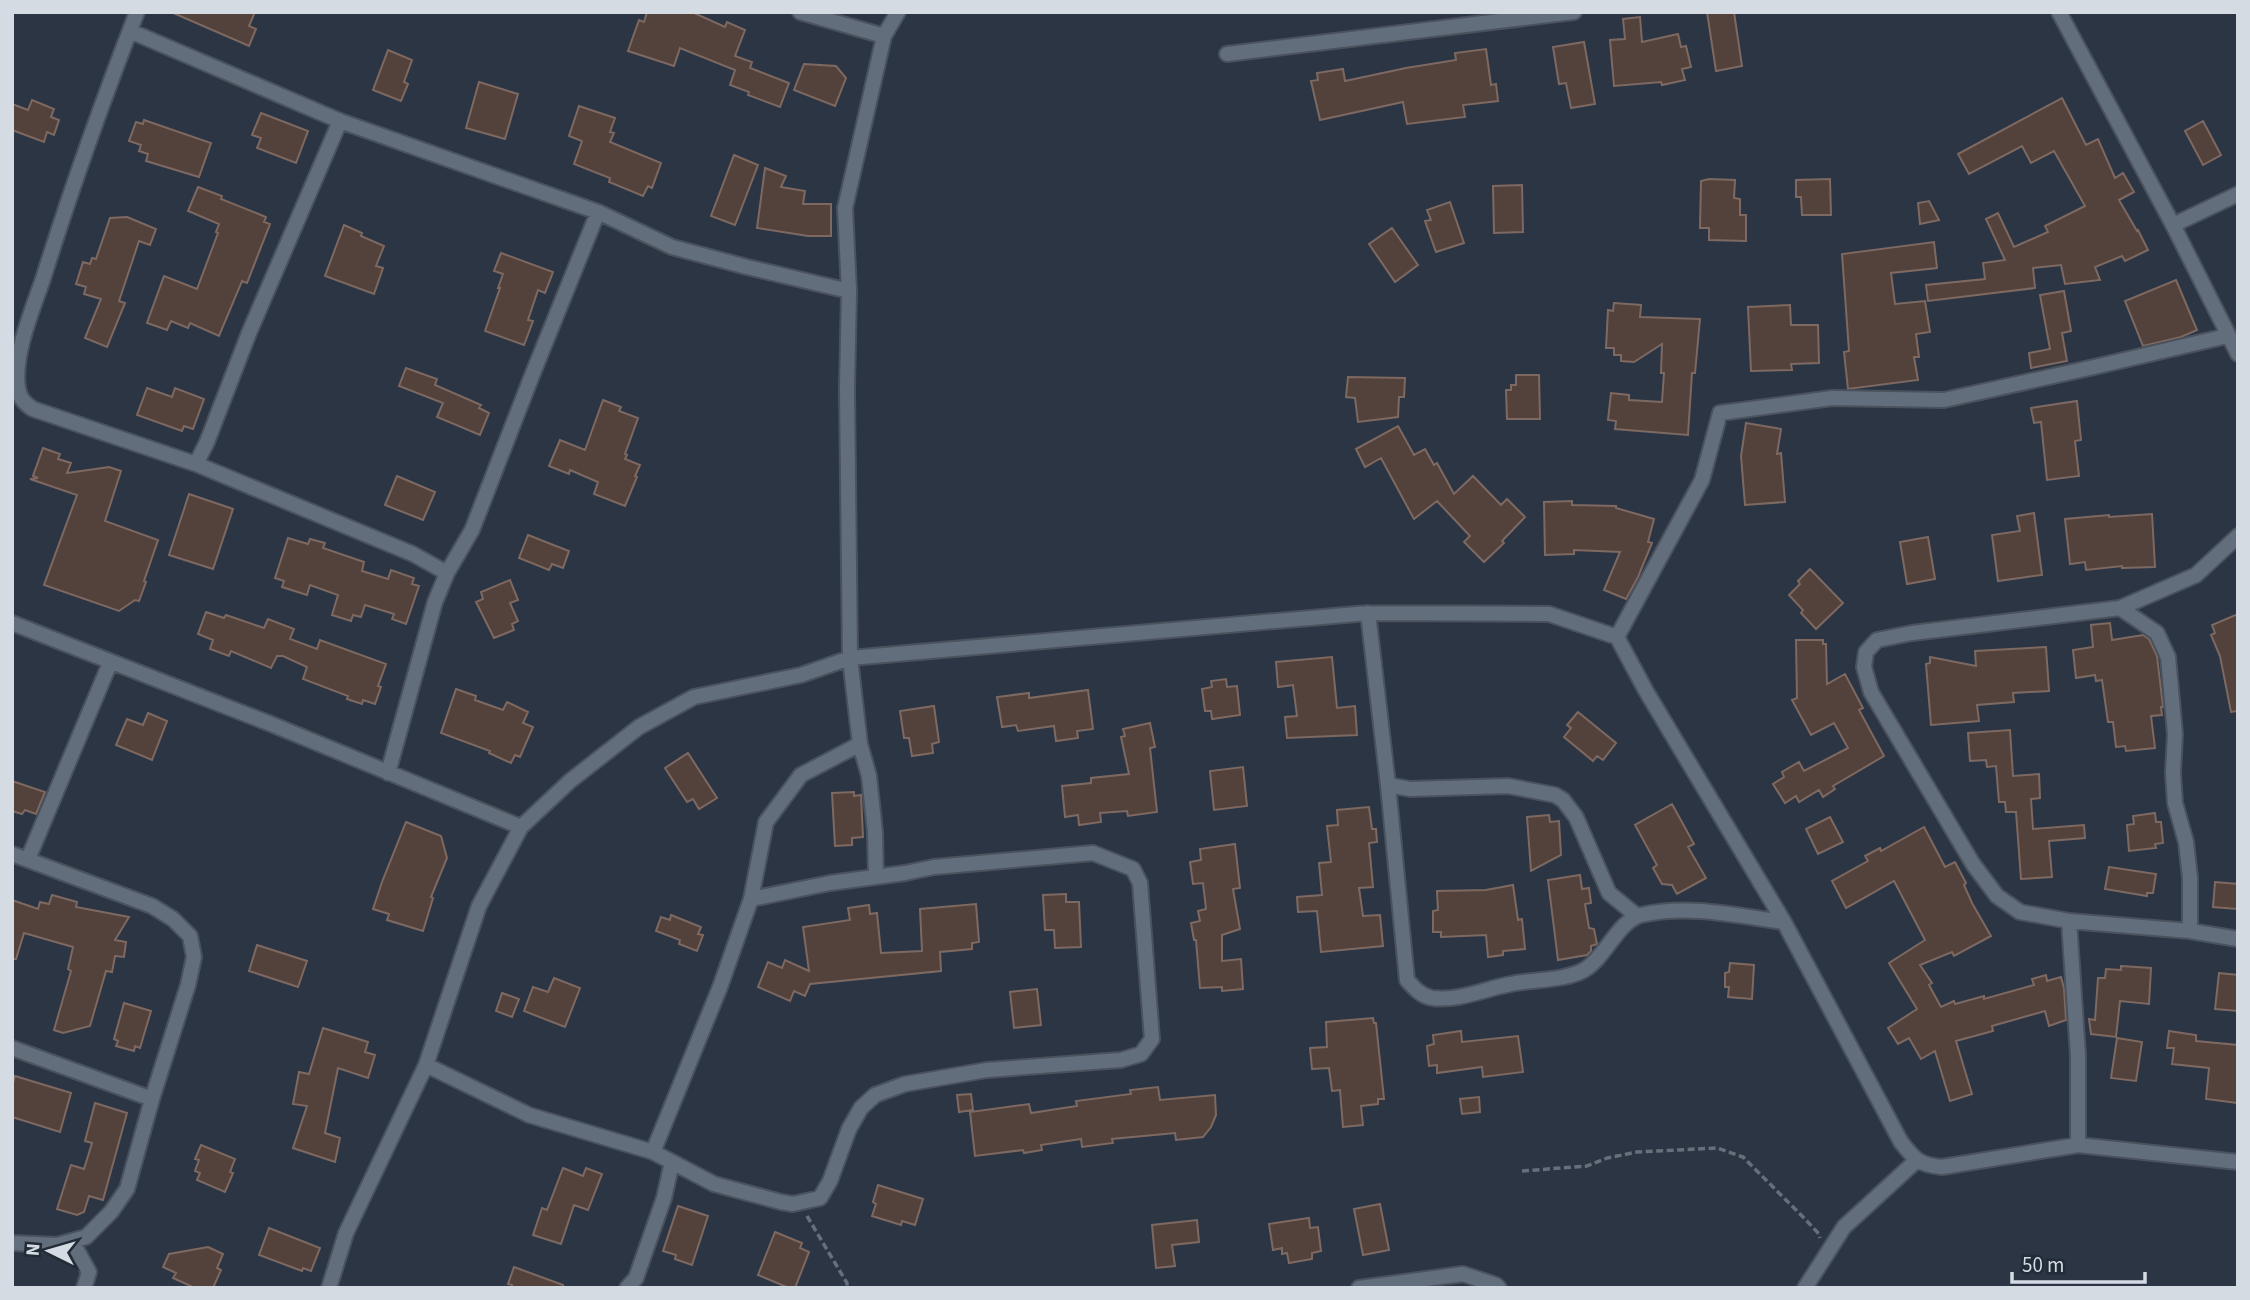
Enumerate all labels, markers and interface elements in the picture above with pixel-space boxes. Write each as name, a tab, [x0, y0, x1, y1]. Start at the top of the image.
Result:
north arrow	[14, 1216, 84, 1286]
scale bar	[2012, 1240, 2145, 1284]
text: N	[20, 1242, 48, 1257]
text: 50 m	[2022, 1250, 2064, 1280]

